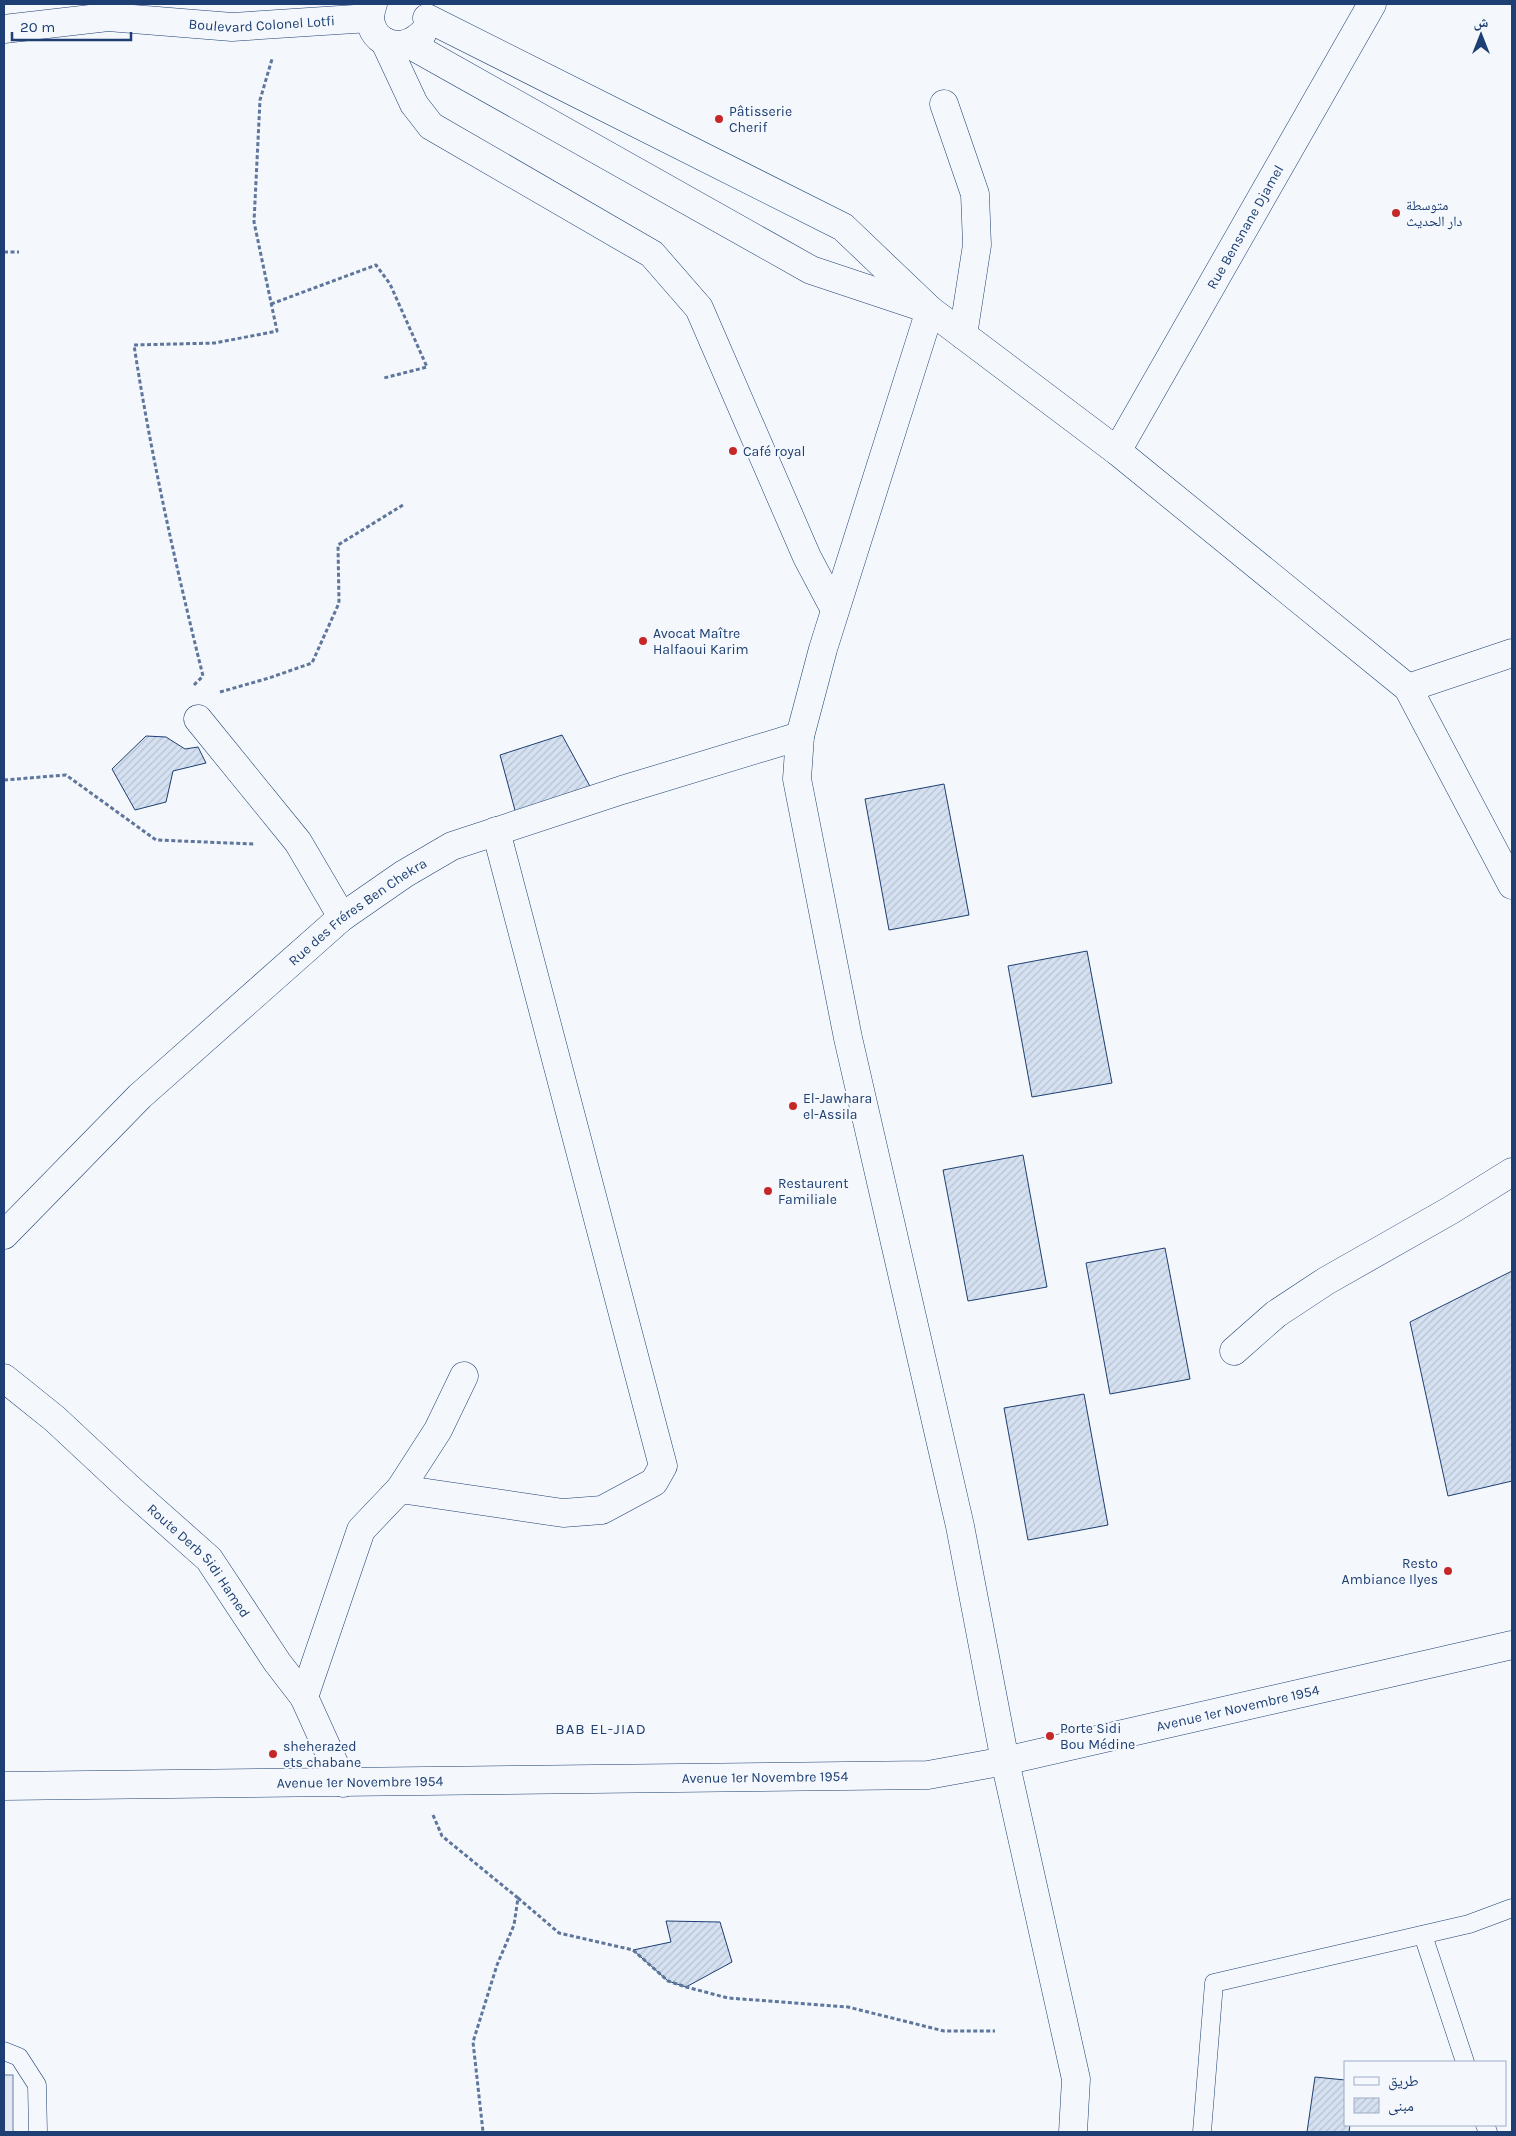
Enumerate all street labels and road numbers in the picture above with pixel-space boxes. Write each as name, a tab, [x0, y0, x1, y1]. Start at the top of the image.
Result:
street label: Boulevard Colonel Lotfi	[188, 12, 336, 36]
street label: Rue Bensnane Djamel	[1203, 162, 1287, 292]
street label: Rue des Fréres Ben Chekra	[285, 855, 430, 969]
street label: Route Derb Sidi Hamed	[144, 1500, 253, 1621]
street label: Avenue 1er Novembre 1954	[1155, 1681, 1321, 1735]
street label: Avenue 1er Novembre 1954	[682, 1768, 849, 1787]
street label: Avenue 1er Novembre 1954	[277, 1773, 444, 1792]

